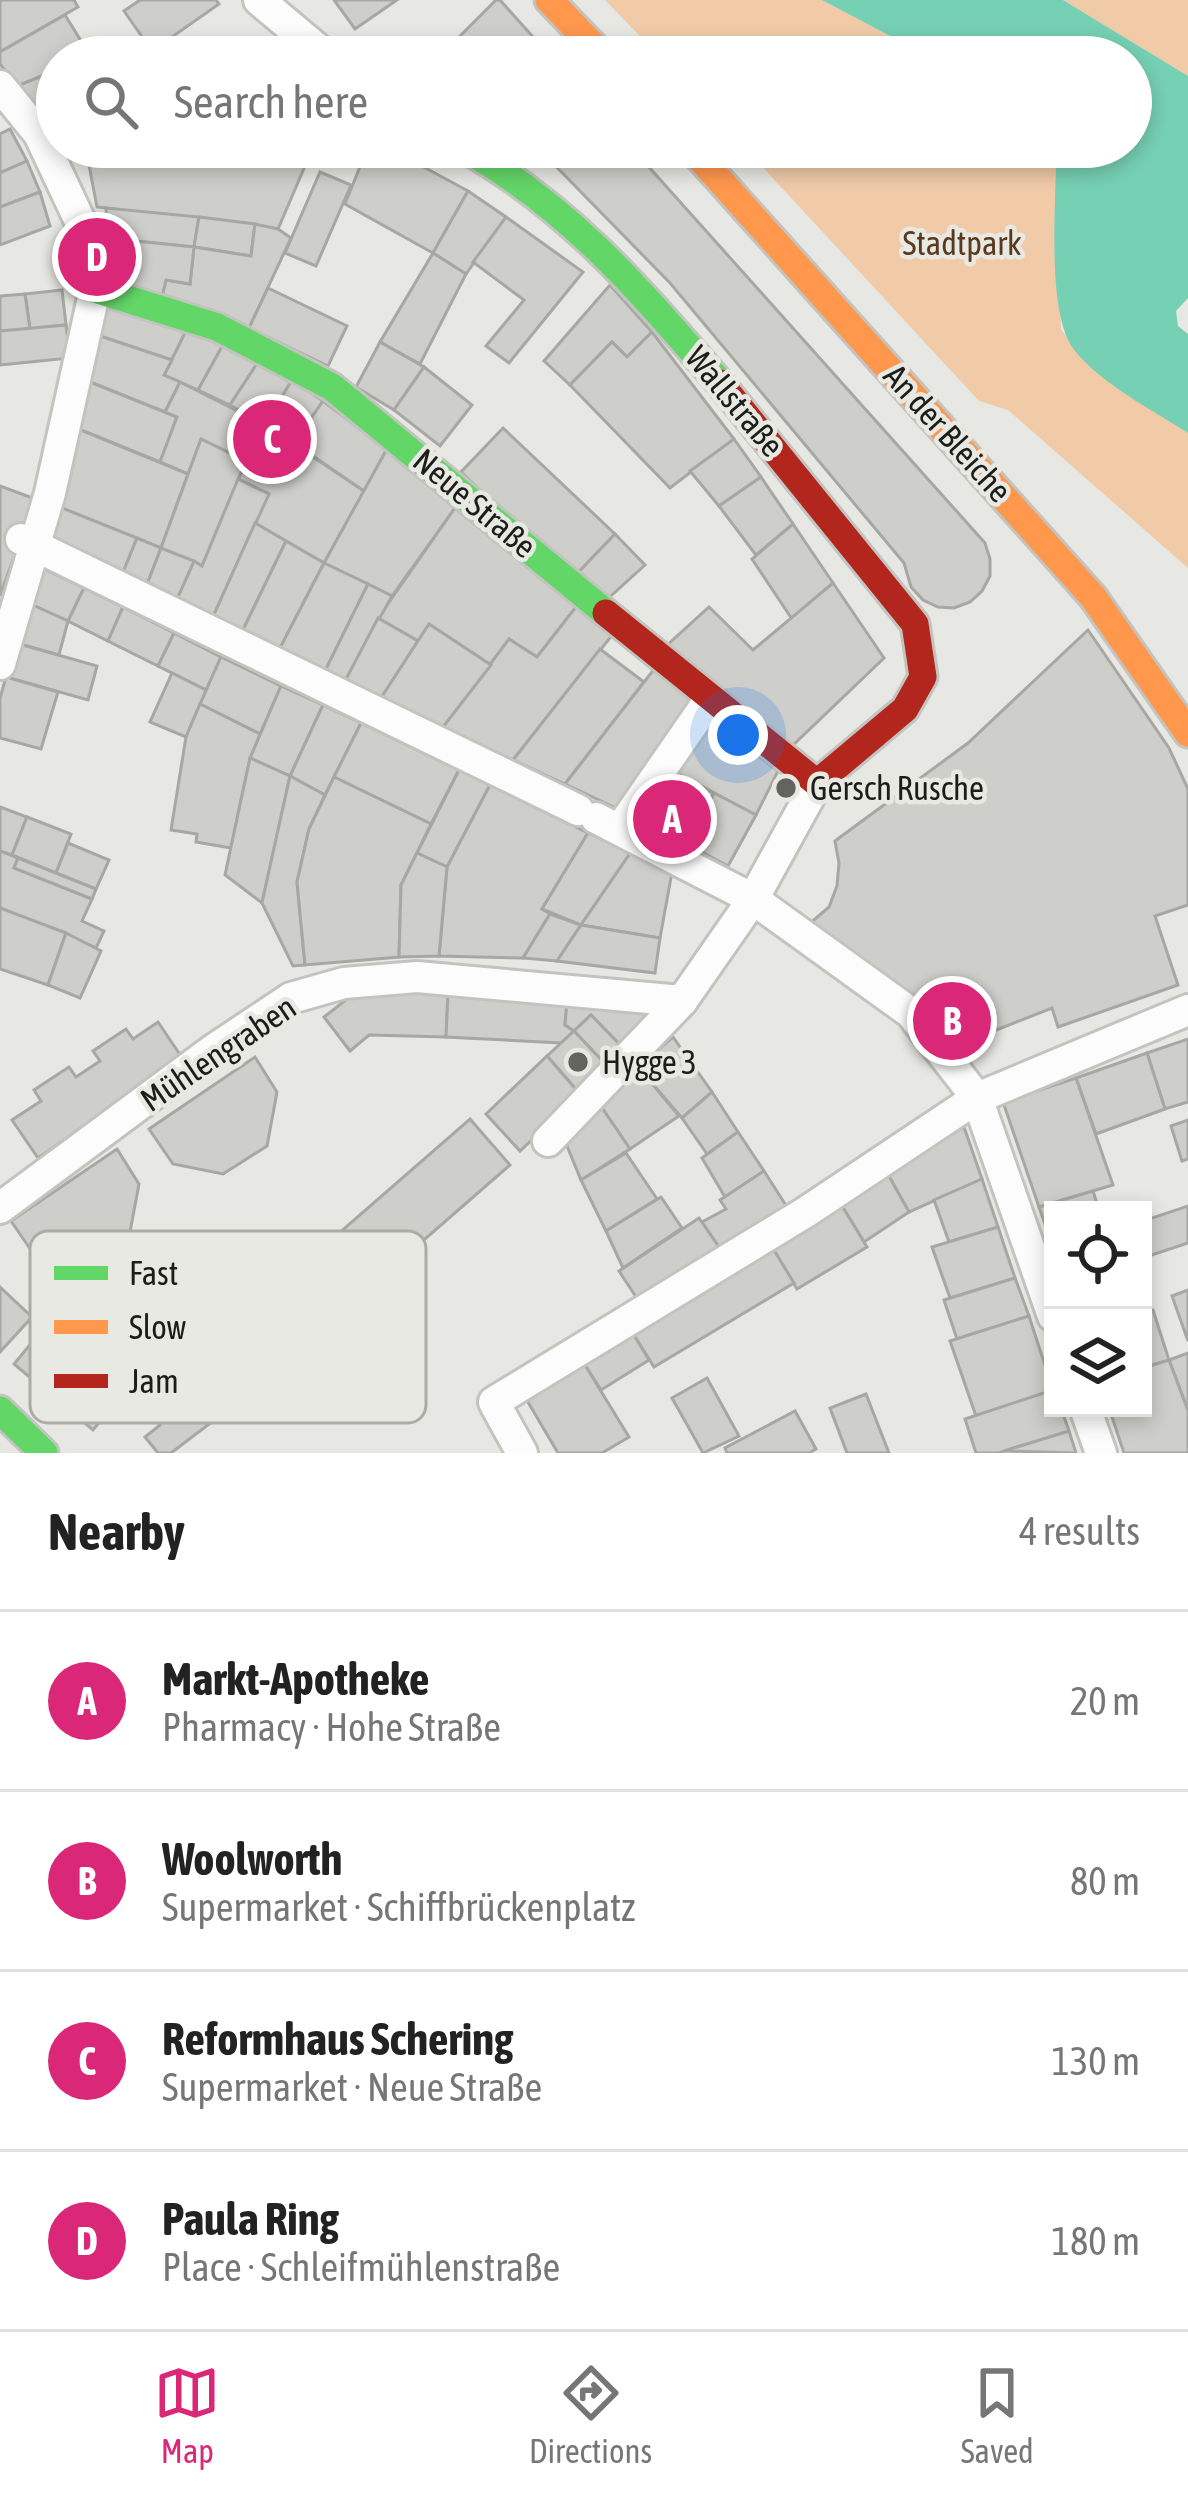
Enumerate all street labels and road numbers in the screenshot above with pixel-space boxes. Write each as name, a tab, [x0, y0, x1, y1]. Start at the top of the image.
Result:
street label: Wallstraße	[678, 338, 792, 464]
street label: An der Bleiche	[877, 357, 1019, 509]
street label: Neue Straße	[406, 441, 544, 565]
street label: Mühlengraben	[133, 987, 303, 1119]

